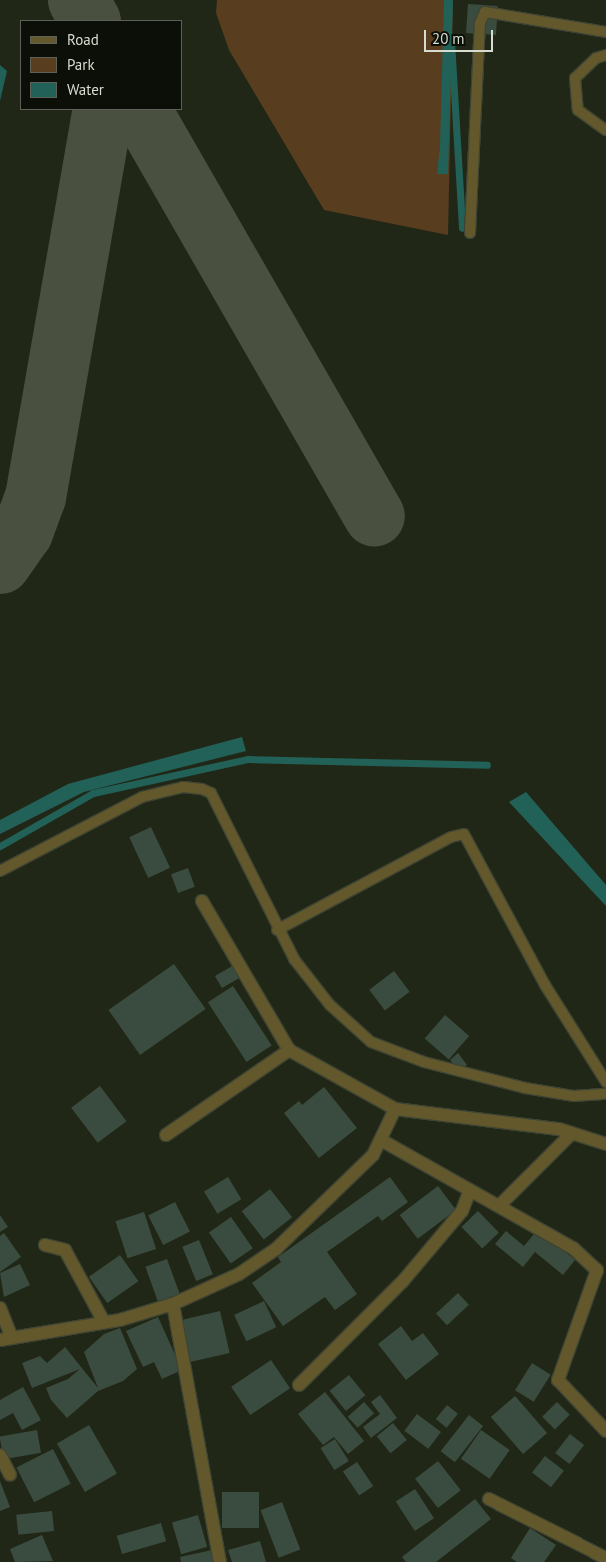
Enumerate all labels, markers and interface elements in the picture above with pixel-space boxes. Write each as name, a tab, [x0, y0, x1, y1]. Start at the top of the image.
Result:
legend	[20, 20, 182, 110]
scale bar	[426, 20, 495, 52]
text: 20 m	[432, 29, 465, 48]
text: Road	[67, 30, 99, 49]
text: Park	[67, 55, 95, 74]
text: Water	[67, 80, 104, 99]

